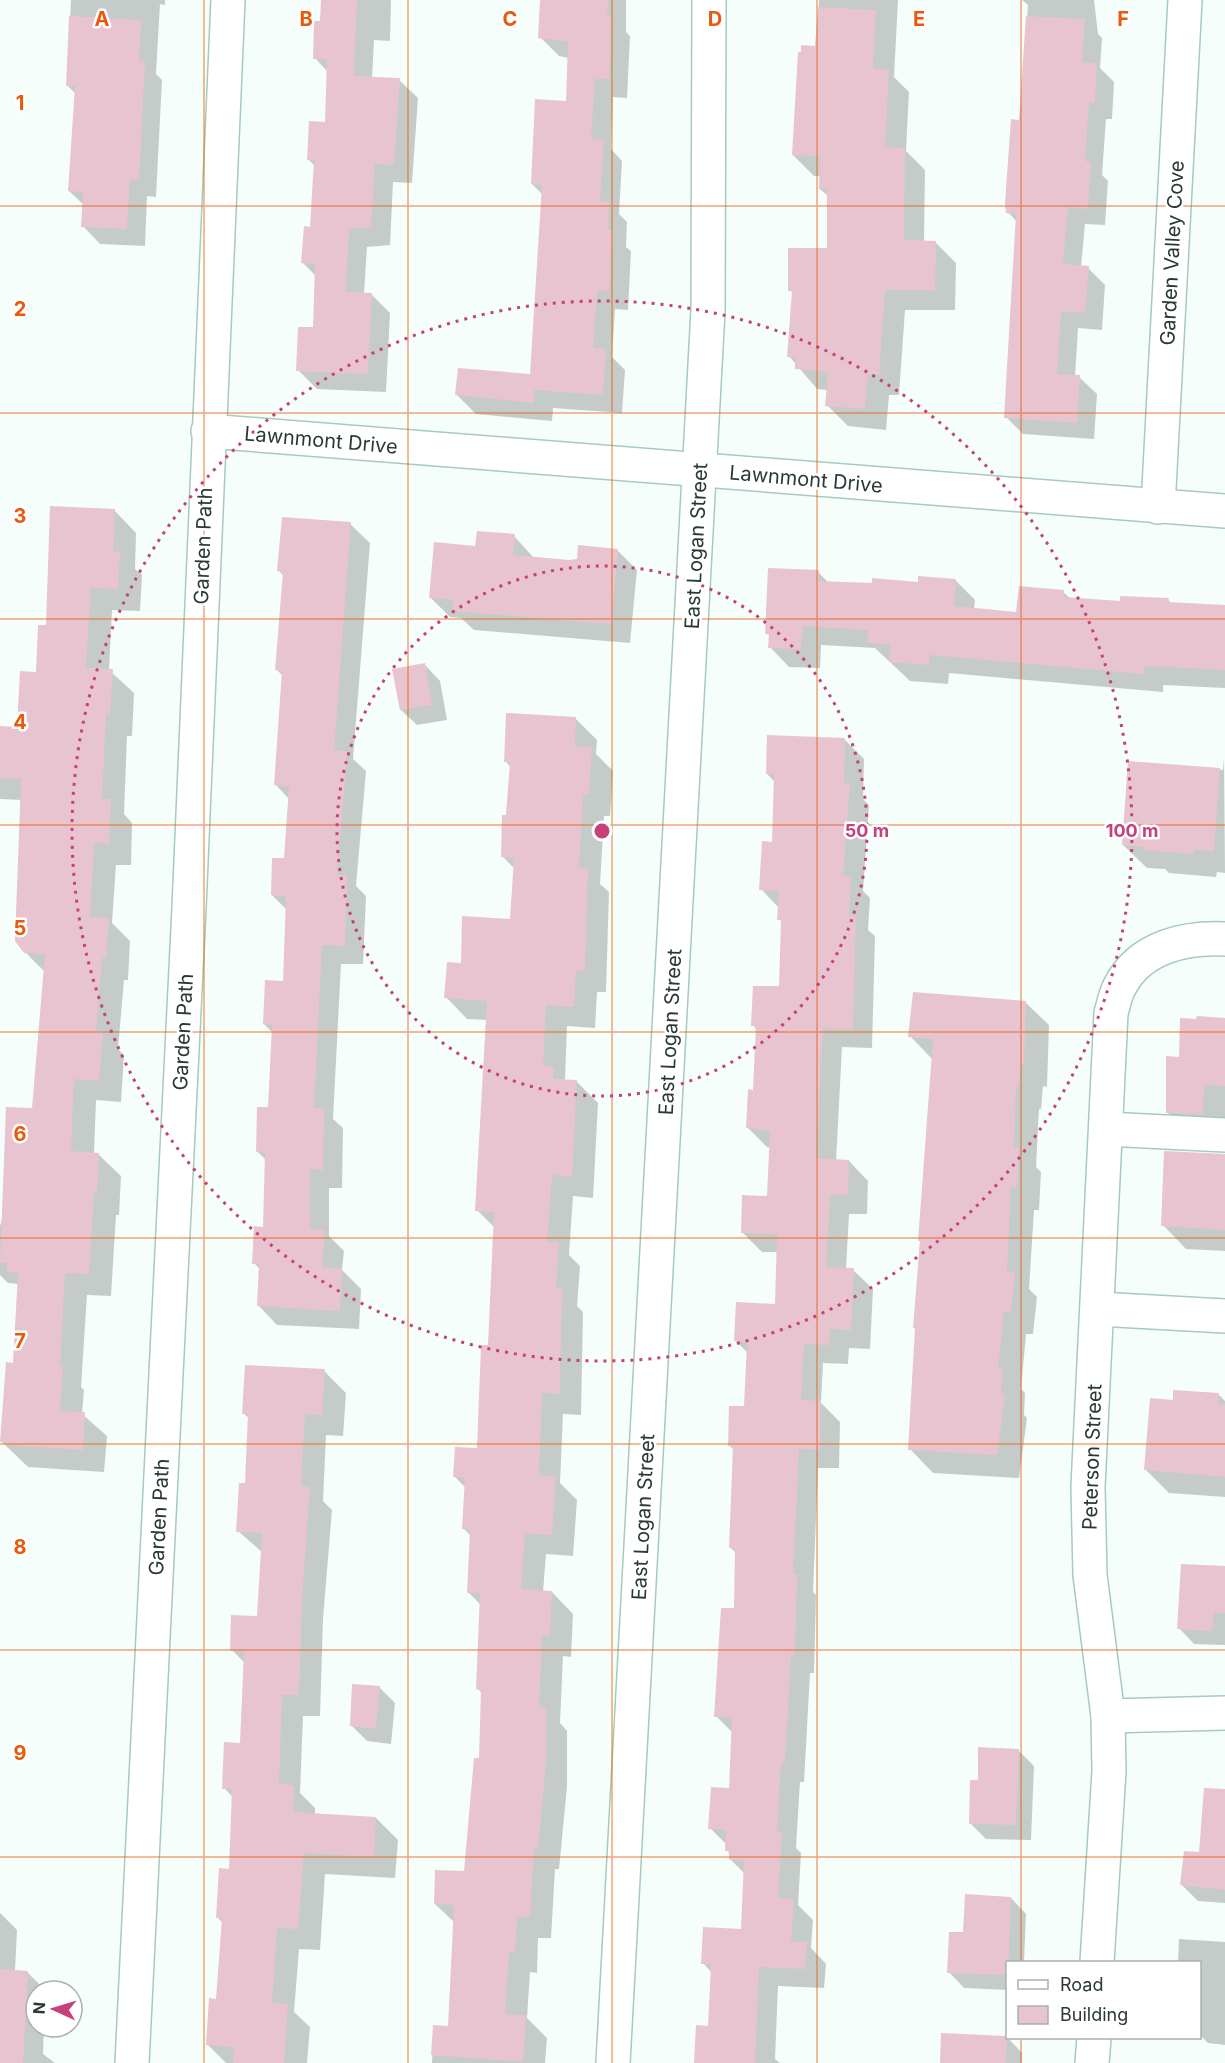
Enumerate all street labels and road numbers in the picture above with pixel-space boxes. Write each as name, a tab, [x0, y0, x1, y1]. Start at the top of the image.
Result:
street label: Garden Valley Cove	[1155, 160, 1189, 346]
street label: Lawnmont Drive	[243, 421, 399, 459]
street label: Lawnmont Drive	[728, 460, 884, 498]
street label: East Logan Street	[680, 462, 712, 630]
street label: Garden Path	[189, 487, 217, 605]
street label: East Logan Street	[654, 948, 686, 1116]
street label: Garden Path	[168, 973, 198, 1091]
street label: Peterson Street	[1077, 1383, 1107, 1531]
street label: East Logan Street	[627, 1433, 659, 1601]
street label: Garden Path	[144, 1458, 174, 1576]

